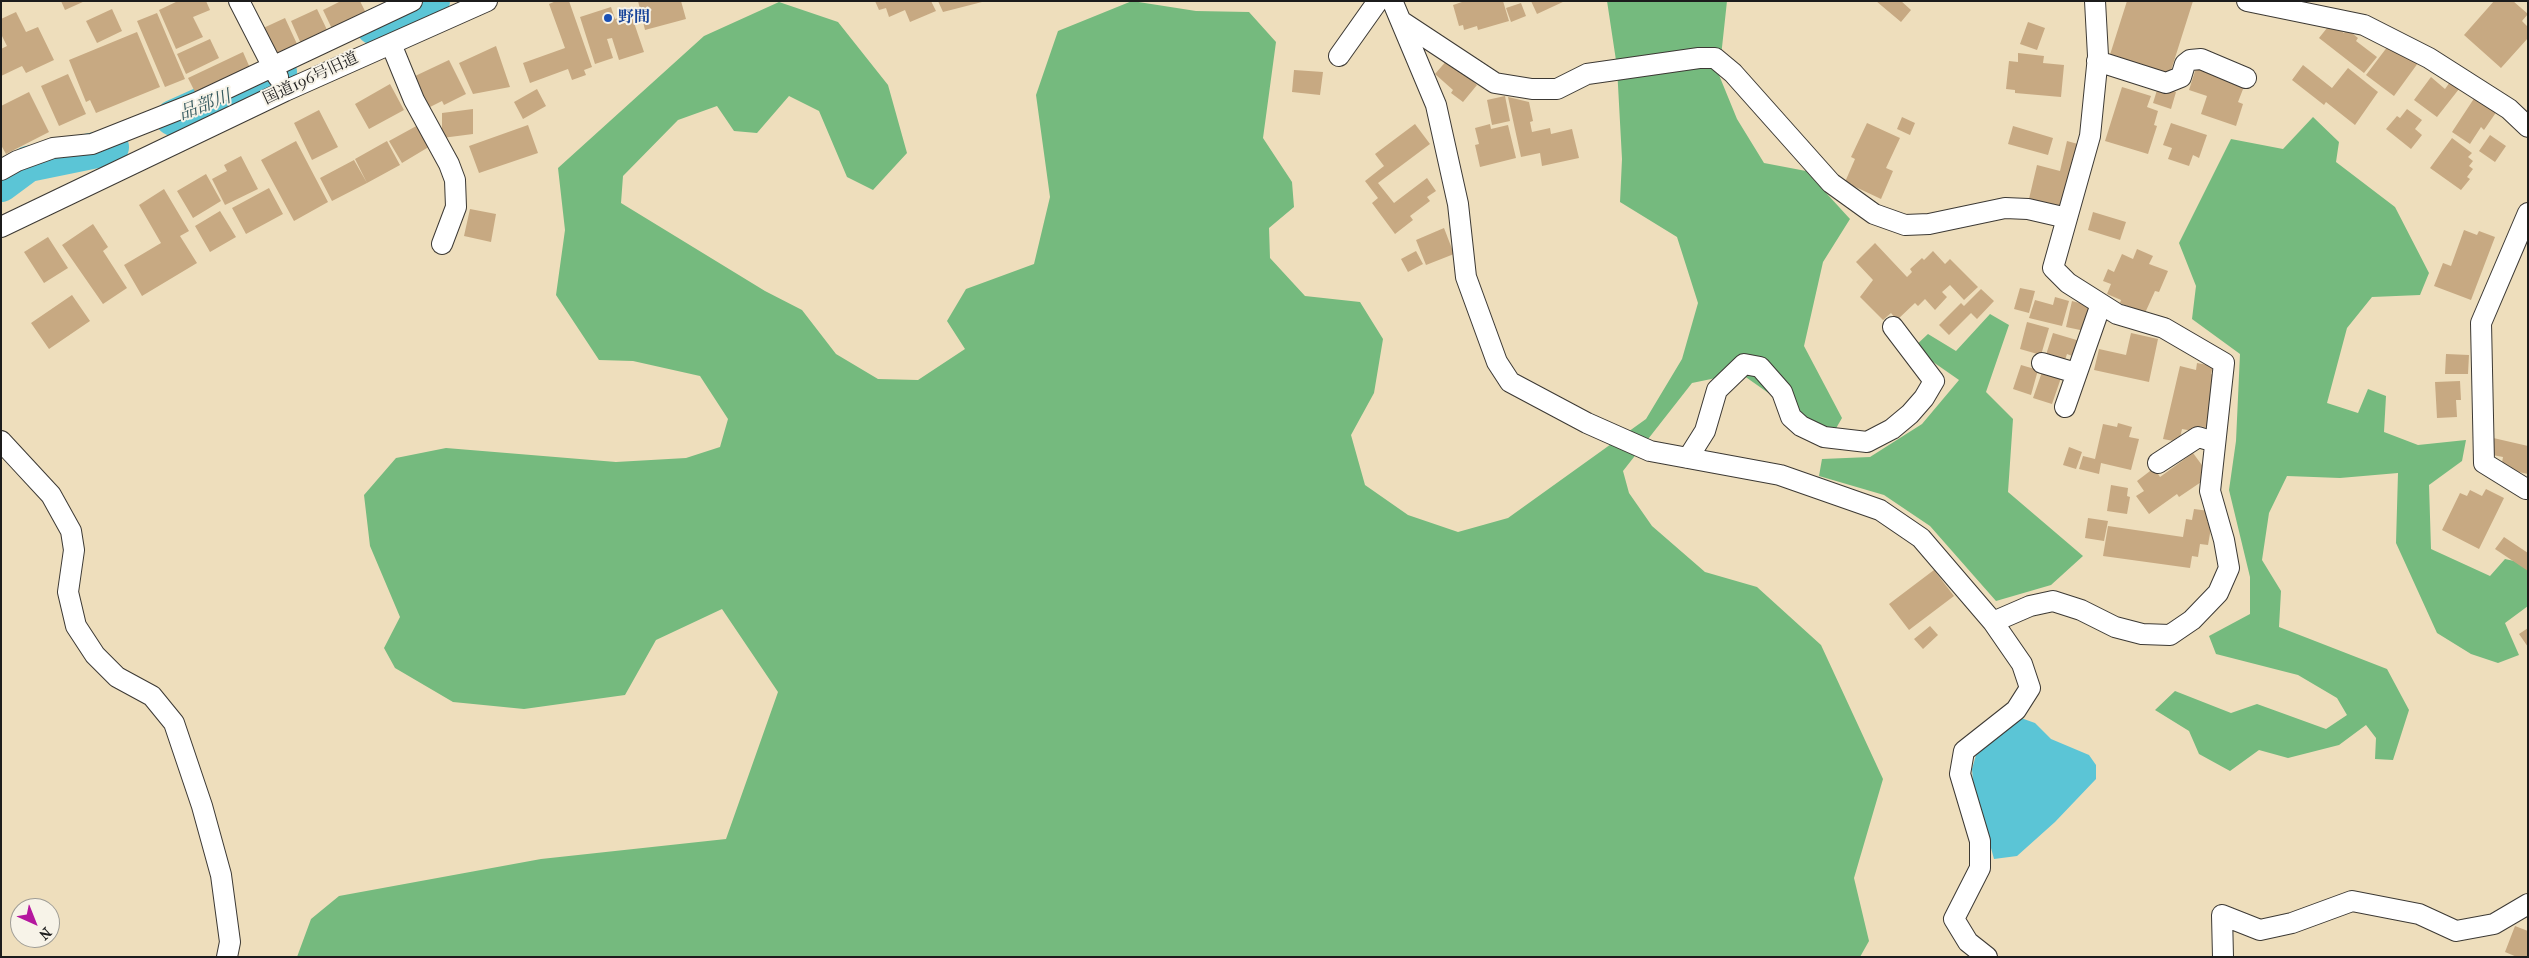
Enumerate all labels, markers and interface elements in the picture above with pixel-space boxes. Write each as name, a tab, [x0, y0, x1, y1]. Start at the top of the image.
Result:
place label: 野間	[618, 8, 650, 28]
marker: 野間	[602, 12, 614, 24]
street label: 国道196号旧道	[260, 49, 362, 109]
water label: 品部川	[176, 87, 234, 125]
north arrow	[10, 898, 60, 948]
text: N	[35, 924, 55, 943]

